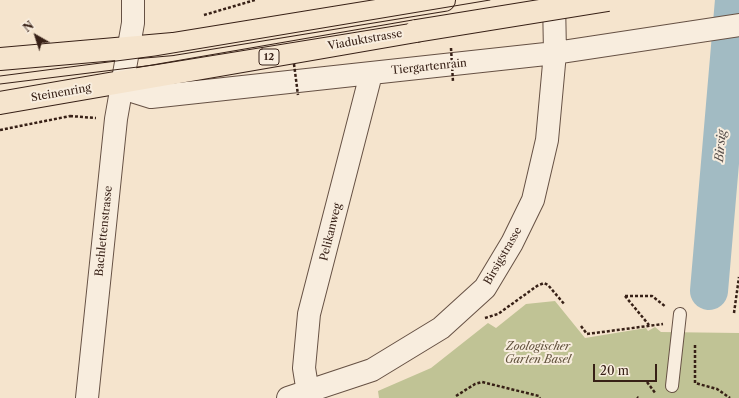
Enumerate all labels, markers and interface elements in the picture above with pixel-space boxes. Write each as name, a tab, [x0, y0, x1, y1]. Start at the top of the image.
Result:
north arrow	[16, 16, 56, 56]
text: N	[20, 18, 37, 35]
street label: Viaduktstrasse	[327, 27, 403, 53]
road number: 12	[259, 49, 279, 65]
street label: Tiergartenrain	[391, 56, 467, 78]
street label: Steinenring	[30, 81, 92, 105]
water label: Birsig	[712, 129, 730, 163]
street label: Bachlettenstrasse	[93, 185, 115, 277]
street label: Pelikanweg	[317, 202, 345, 262]
street label: Birsigstrasse	[481, 225, 525, 287]
park label: Zoologischer Garten Basel	[505, 340, 571, 366]
scale bar	[595, 356, 659, 382]
text: 20 m	[600, 363, 629, 378]

